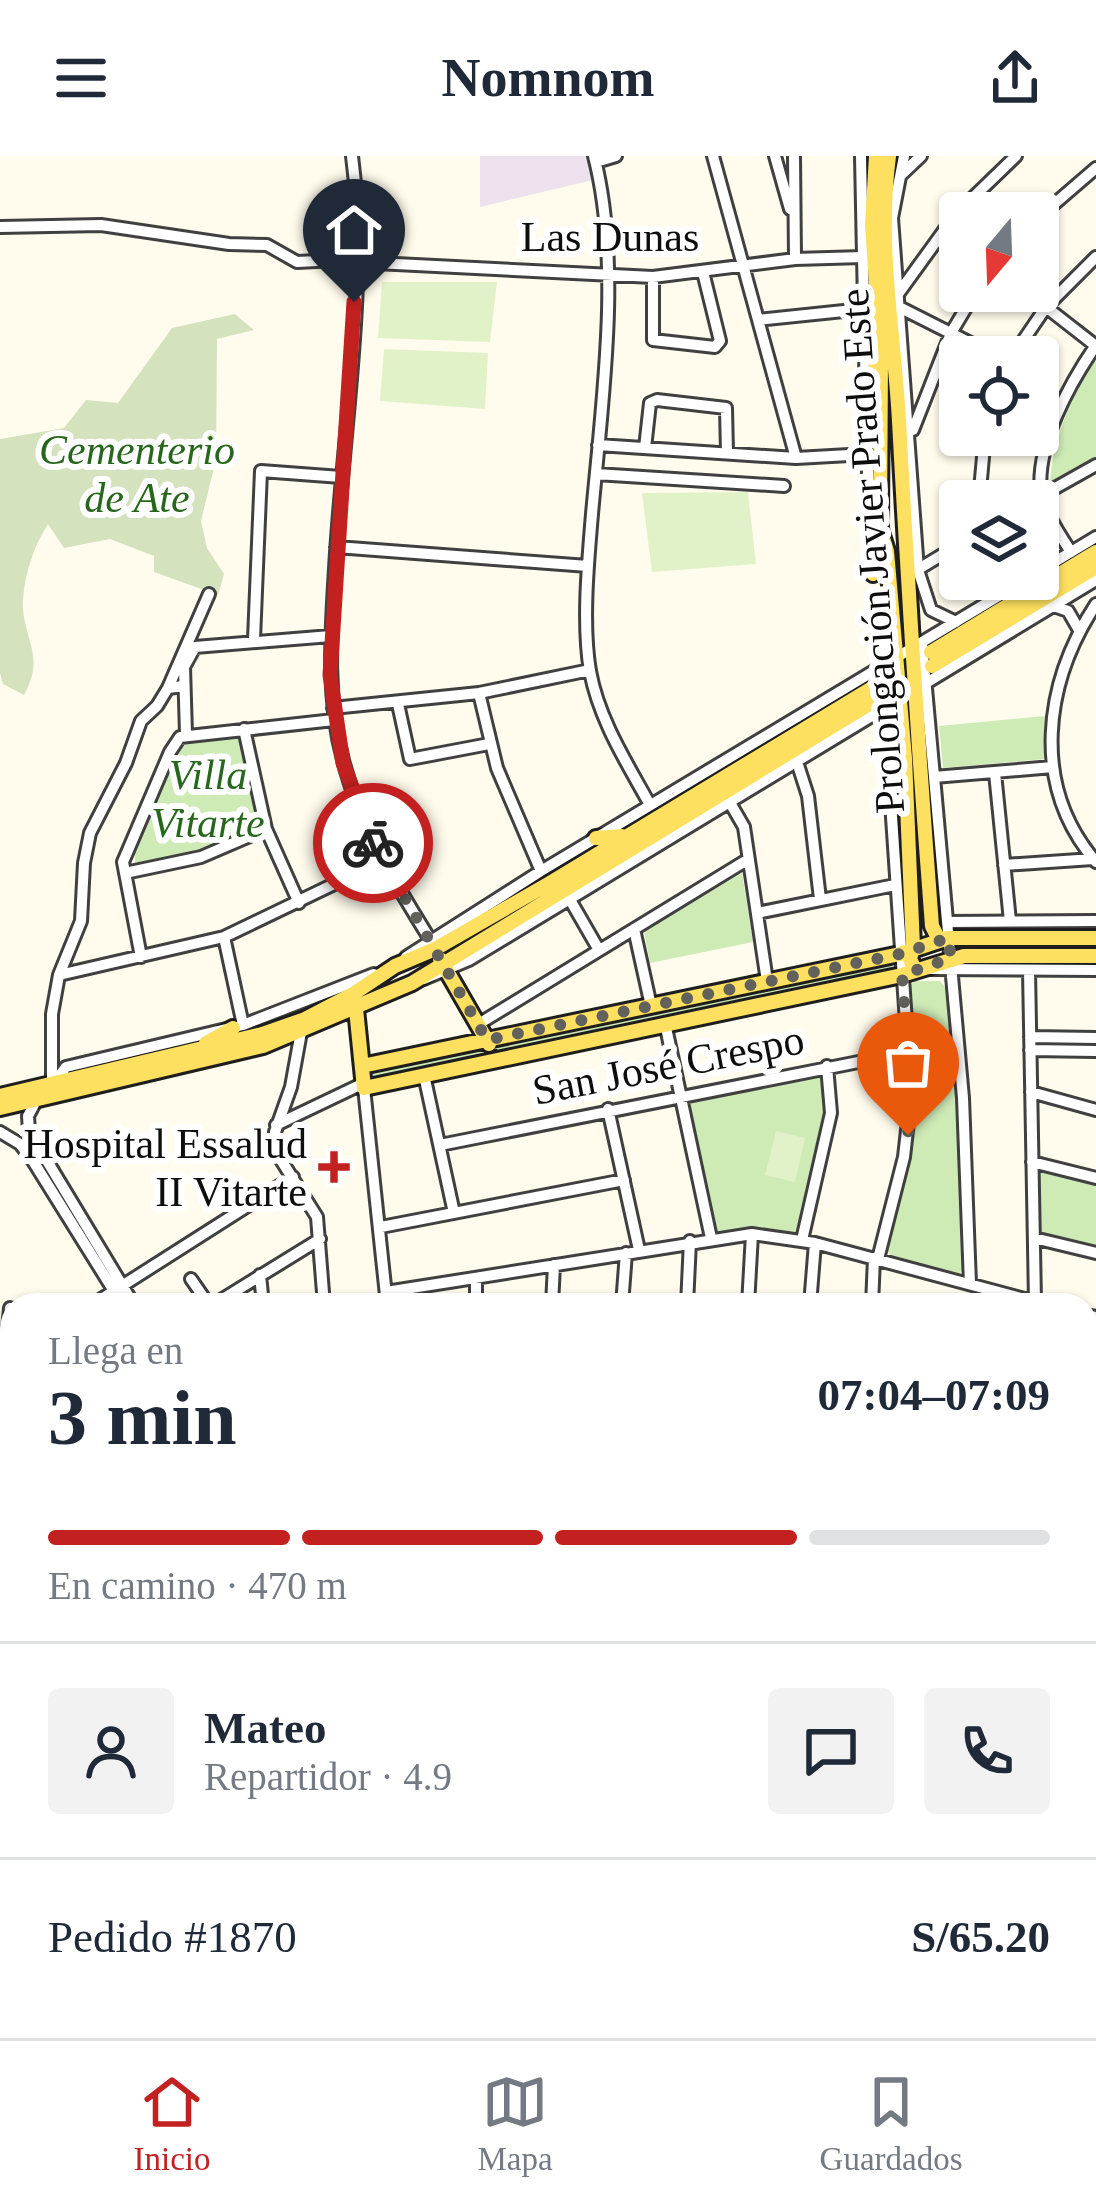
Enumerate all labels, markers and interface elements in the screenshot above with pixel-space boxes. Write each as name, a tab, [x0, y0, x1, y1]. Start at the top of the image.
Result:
icon: menu	[48, 45, 114, 111]
icon: share	[982, 45, 1048, 111]
text: Nomnom	[442, 48, 655, 108]
pin	[303, 179, 405, 302]
north arrow	[939, 192, 1059, 312]
map controls	[939, 192, 1059, 600]
icon: home	[321, 197, 387, 263]
street label: Las Dunas	[521, 214, 699, 260]
street label: Prolongación Javier Prado Este	[831, 287, 913, 815]
button: locate	[939, 336, 1059, 456]
park label: Cementerio de Ate	[39, 427, 235, 521]
button: layers	[939, 480, 1059, 600]
park label: Villa Vitarte	[151, 752, 265, 846]
courier	[313, 783, 433, 903]
icon: bike	[340, 810, 406, 876]
pin	[857, 1012, 959, 1135]
street label: San José Crespo	[529, 1016, 808, 1114]
icon: bag	[875, 1030, 941, 1096]
place label: Hospital Essalud II Vitarte	[24, 1121, 307, 1215]
marker: Hospital Essalud II Vitarte	[318, 1151, 350, 1183]
text: Llega en	[48, 1329, 183, 1372]
text: 07:04–07:09	[818, 1370, 1050, 1420]
text: 3 min	[48, 1374, 237, 1461]
text: En camino · 470 m	[48, 1564, 347, 1607]
button: person	[48, 1688, 174, 1814]
button: chat	[768, 1688, 894, 1814]
button: phone	[924, 1688, 1050, 1814]
text: Mateo	[204, 1703, 326, 1753]
text: Repartidor · 4.9	[204, 1755, 452, 1798]
text: Pedido #1870	[48, 1912, 297, 1962]
text: S/65.20	[911, 1912, 1050, 1962]
tab: Inicio	[133, 2069, 210, 2178]
tab: Mapa	[477, 2069, 553, 2178]
tab: Guardados	[820, 2069, 963, 2178]

